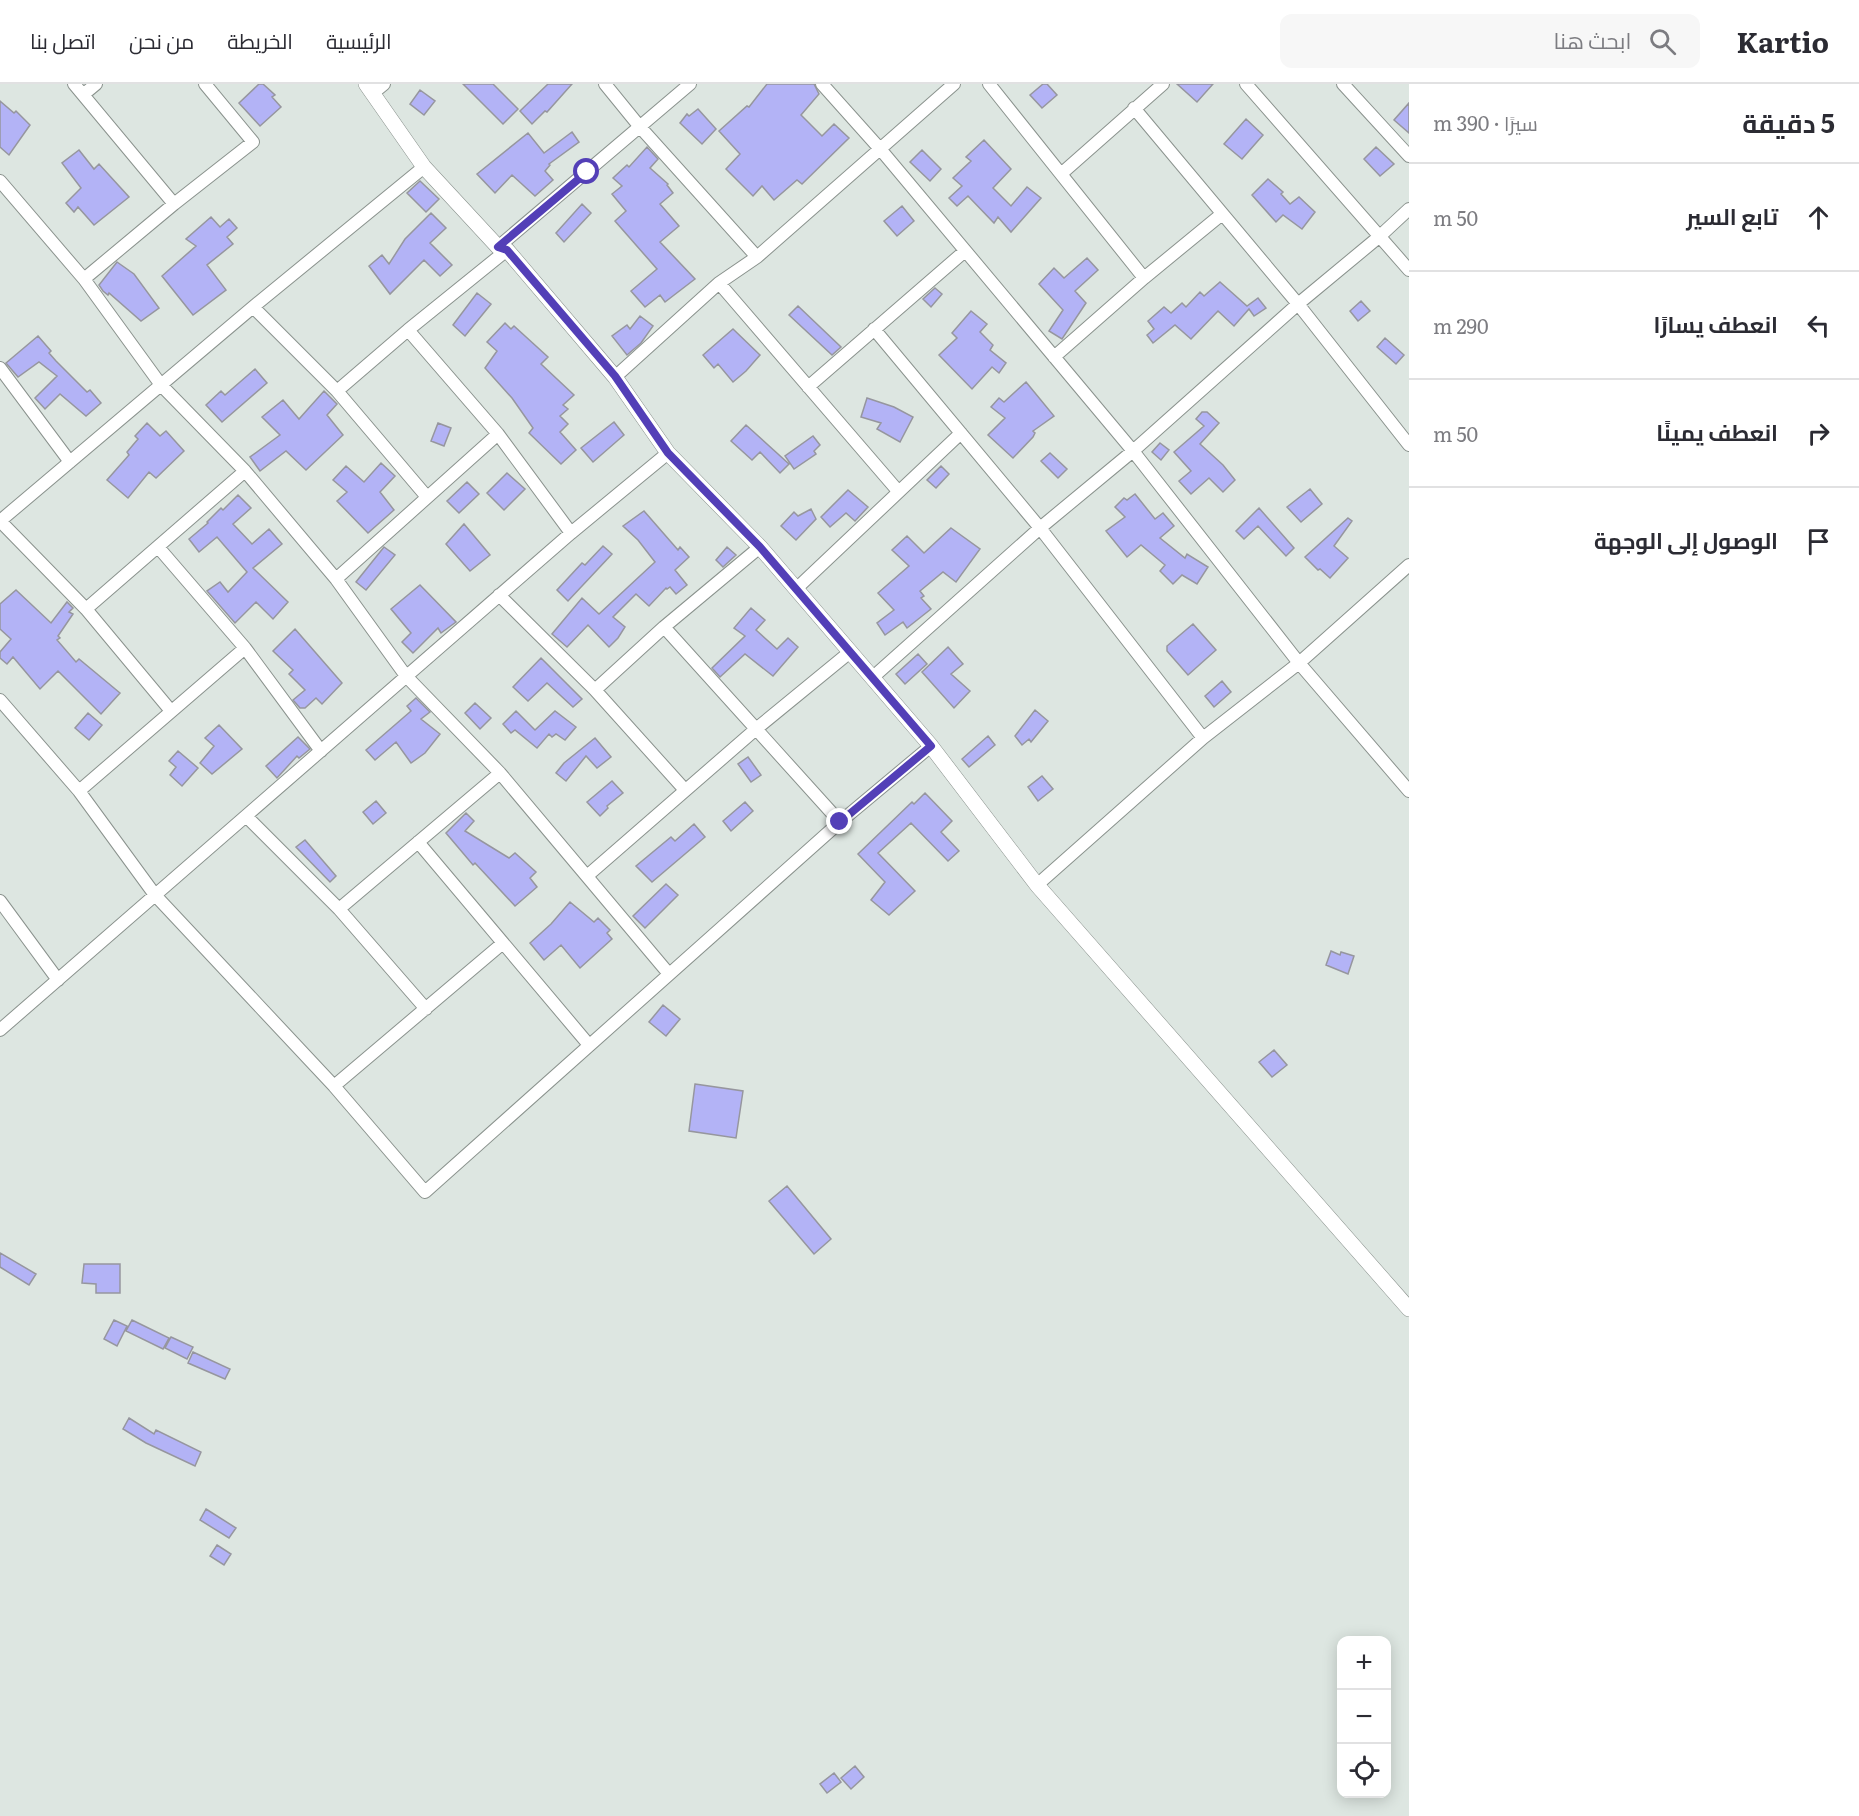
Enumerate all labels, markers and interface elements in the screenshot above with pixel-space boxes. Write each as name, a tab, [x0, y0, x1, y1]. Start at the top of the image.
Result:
search box	[1280, 14, 1700, 68]
text: Kartio	[1736, 20, 1829, 62]
text: ابحث هنا	[1553, 23, 1631, 56]
text: اتصل بنا	[30, 24, 96, 55]
text: من نحن	[129, 24, 194, 55]
text: الخريطة	[227, 24, 293, 55]
text: الرئيسية	[326, 24, 392, 55]
icon: search	[1646, 25, 1679, 58]
text: 5 دقيقة	[1742, 102, 1835, 141]
text: سيرًا · 390 m	[1433, 107, 1538, 137]
route start	[573, 158, 599, 184]
text: تابع السير	[1686, 199, 1778, 232]
icon: ahead	[1802, 201, 1835, 234]
text: 50 m	[1433, 202, 1478, 232]
text: انعطف يسارًا	[1654, 307, 1778, 340]
icon: left	[1802, 309, 1835, 342]
text: 290 m	[1433, 310, 1489, 340]
text: انعطف يمينًا	[1656, 415, 1778, 448]
icon: right	[1802, 417, 1835, 450]
text: 50 m	[1433, 418, 1478, 448]
text: الوصول إلى الوجهة	[1594, 523, 1778, 556]
icon: arrive	[1802, 525, 1835, 558]
route end	[826, 808, 852, 834]
map controls	[1337, 1636, 1391, 1798]
button: +	[1337, 1636, 1391, 1690]
button: −	[1337, 1690, 1391, 1744]
button: locate	[1337, 1744, 1391, 1798]

